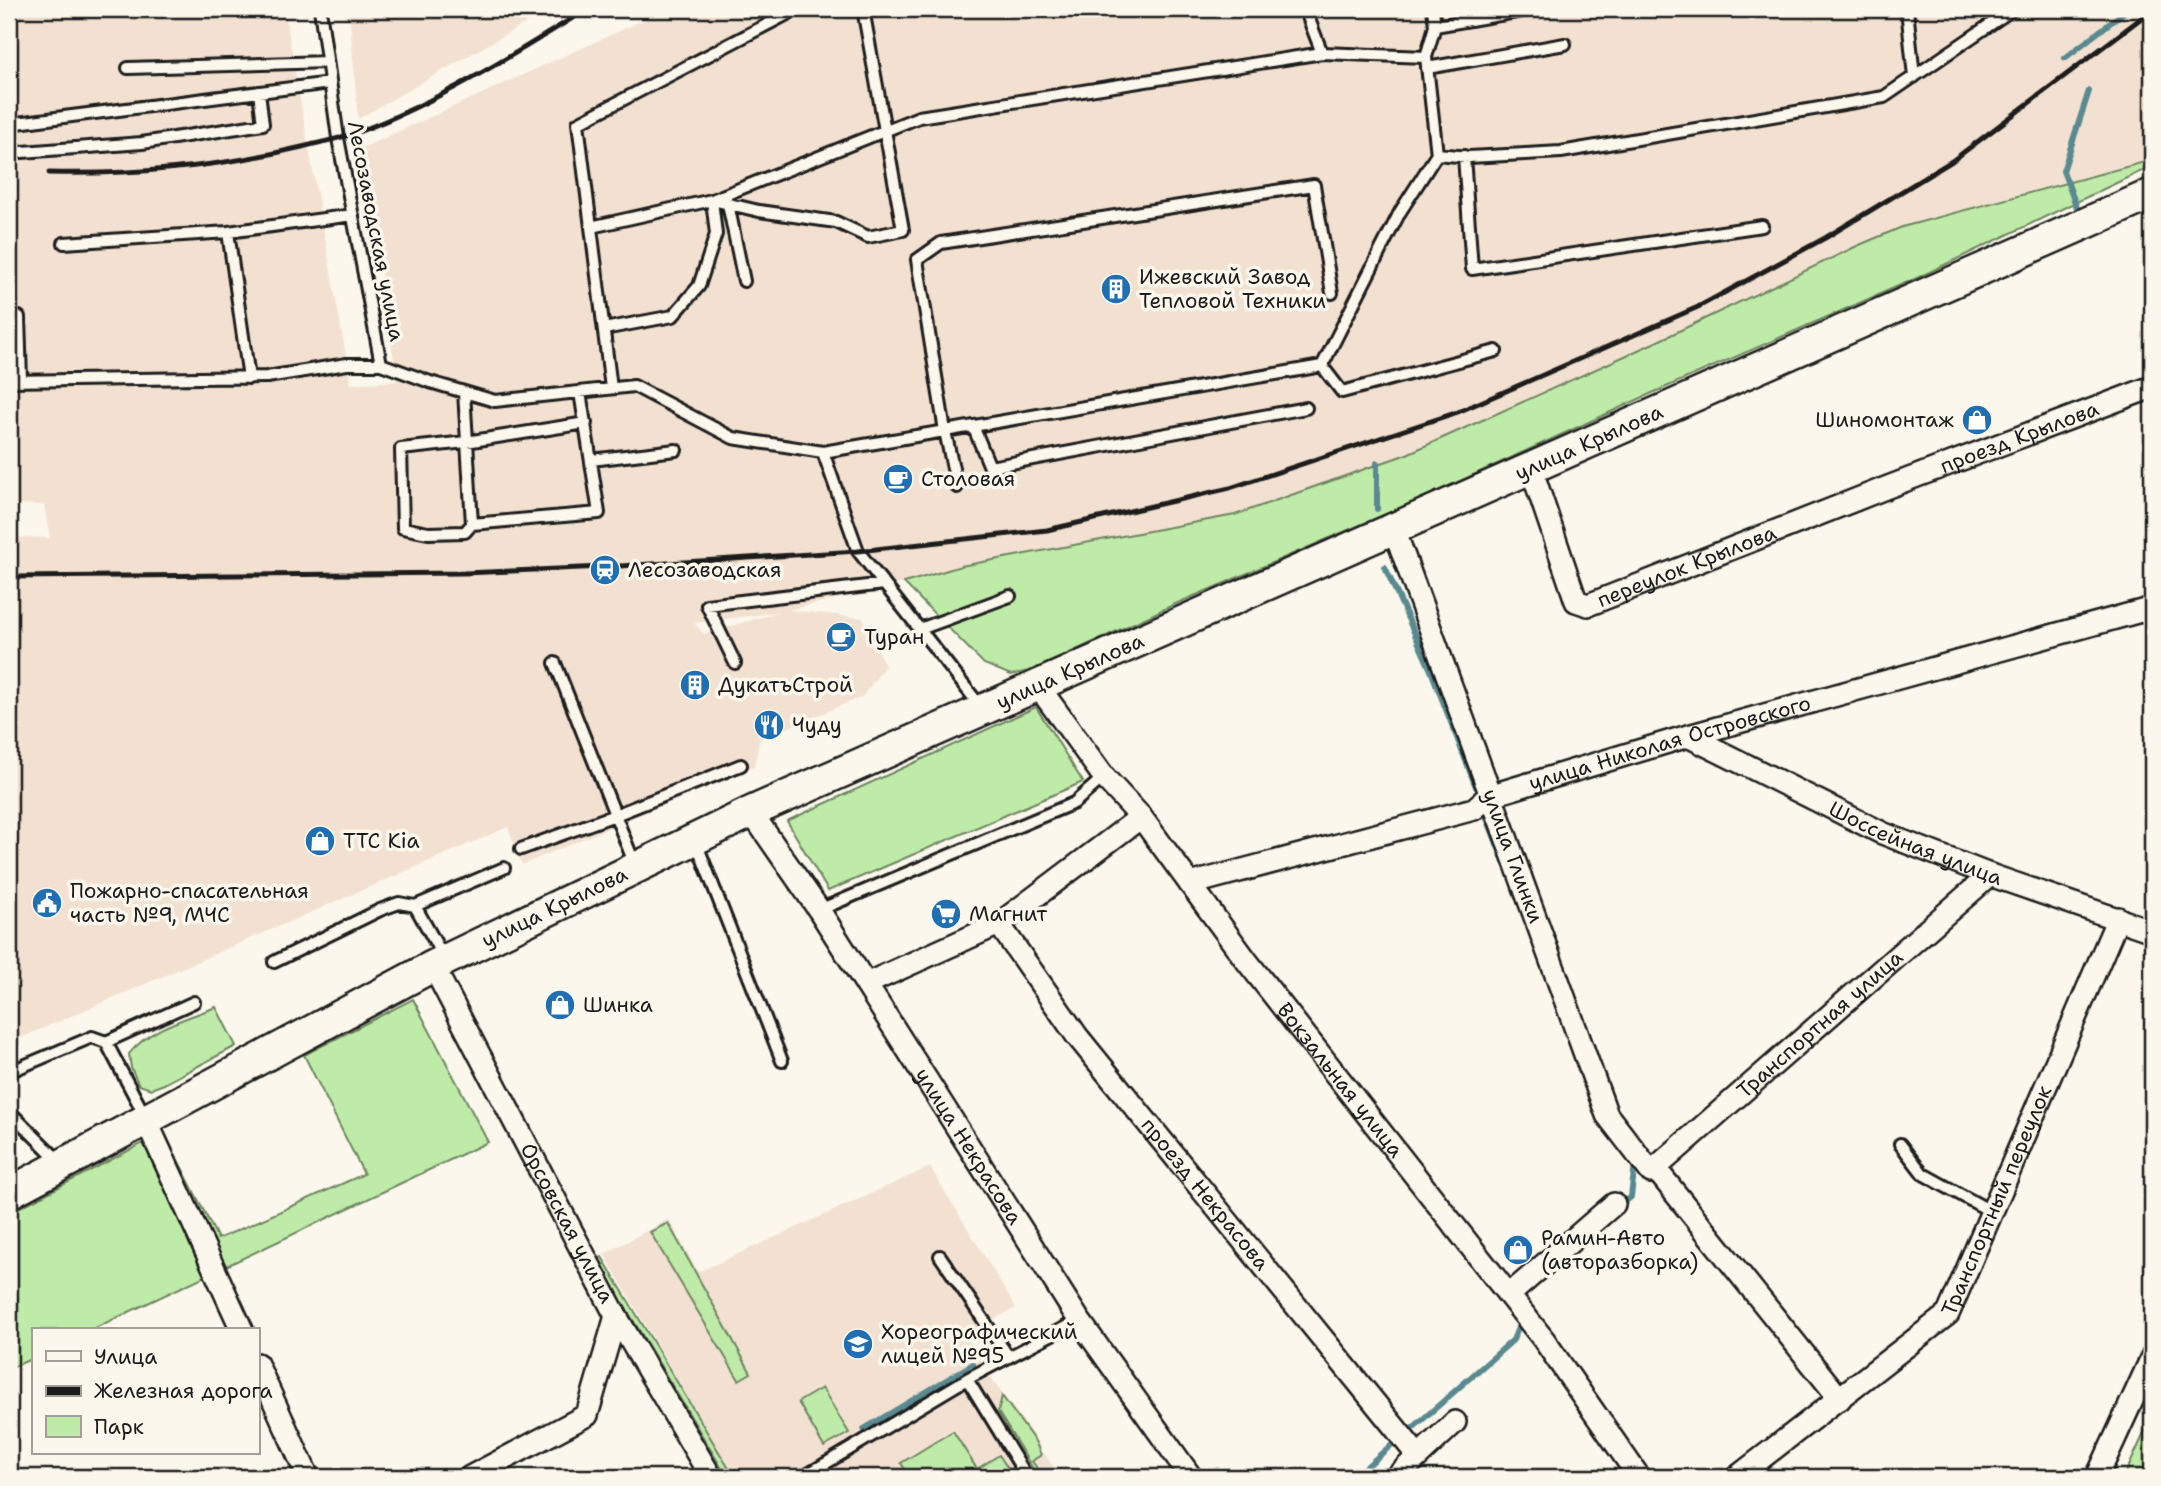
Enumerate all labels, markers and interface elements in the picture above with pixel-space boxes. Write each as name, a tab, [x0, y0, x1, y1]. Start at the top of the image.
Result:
street label: Лесозаводская улица	[341, 118, 411, 344]
place label: Ижевский Завод Тепловой Техники	[1139, 263, 1326, 315]
building icon: Ижевский Завод Тепловой Техники	[1099, 272, 1133, 306]
street label: проезд Крылова	[1936, 394, 2103, 480]
street label: улица Крылова	[1511, 398, 1667, 487]
shop icon: Шиномонтаж	[1960, 403, 1994, 437]
place label: Шиномонтаж	[1815, 406, 1954, 434]
cafe icon: Столовая	[881, 462, 915, 496]
place label: Столовая	[921, 465, 1015, 493]
street label: переулок Крылова	[1593, 518, 1780, 614]
station icon: Лесозаводская	[588, 553, 622, 587]
place label: Лесозаводская	[628, 556, 781, 584]
cafe icon: Туран	[824, 620, 858, 654]
place label: Туран	[864, 623, 924, 651]
street label: улица Крылова	[992, 626, 1148, 716]
building icon: ДукатъСтрой	[678, 668, 712, 702]
place label: ДукатъСтрой	[718, 671, 853, 699]
street label: улица Николая Островского	[1525, 689, 1814, 797]
restaurant icon: Чуду	[752, 708, 786, 742]
place label: Чуду	[792, 711, 842, 739]
street label: улица Глинки	[1476, 785, 1550, 927]
street label: Шоссейная улица	[1824, 795, 2006, 892]
shop icon: ТТС Kia	[303, 824, 337, 858]
place label: ТТС Kia	[343, 827, 419, 855]
street label: улица Крылова	[477, 860, 632, 954]
place label: Пожарно-спасательная часть №9, МЧС	[70, 877, 309, 929]
public building icon: Пожарно-спасательная часть №9, МЧС	[30, 886, 64, 920]
supermarket icon: Магнит	[929, 897, 963, 931]
place label: Магнит	[969, 900, 1048, 928]
street label: Транспортная улица	[1731, 944, 1909, 1105]
shop icon: Шинка	[543, 988, 577, 1022]
place label: Шинка	[583, 991, 653, 1019]
street label: Вокзальная улица	[1271, 997, 1410, 1163]
street label: улица Некрасова	[909, 1062, 1029, 1230]
street label: Транспортный переулок	[1935, 1081, 2058, 1320]
street label: проезд Некрасова	[1135, 1112, 1276, 1276]
street label: Орсовская улица	[514, 1138, 621, 1308]
place label: Рамин-Авто (авторазборка)	[1541, 1224, 1698, 1276]
shop icon: Рамин-Авто (авторазборка)	[1501, 1233, 1535, 1267]
place label: Хореографический лицей №95	[881, 1318, 1078, 1370]
school or university icon: Хореографический лицей №95	[841, 1327, 875, 1361]
legend	[32, 1328, 259, 1454]
text: Улица	[94, 1343, 157, 1371]
text: Железная дорога	[94, 1377, 273, 1405]
text: Парк	[94, 1413, 144, 1441]

